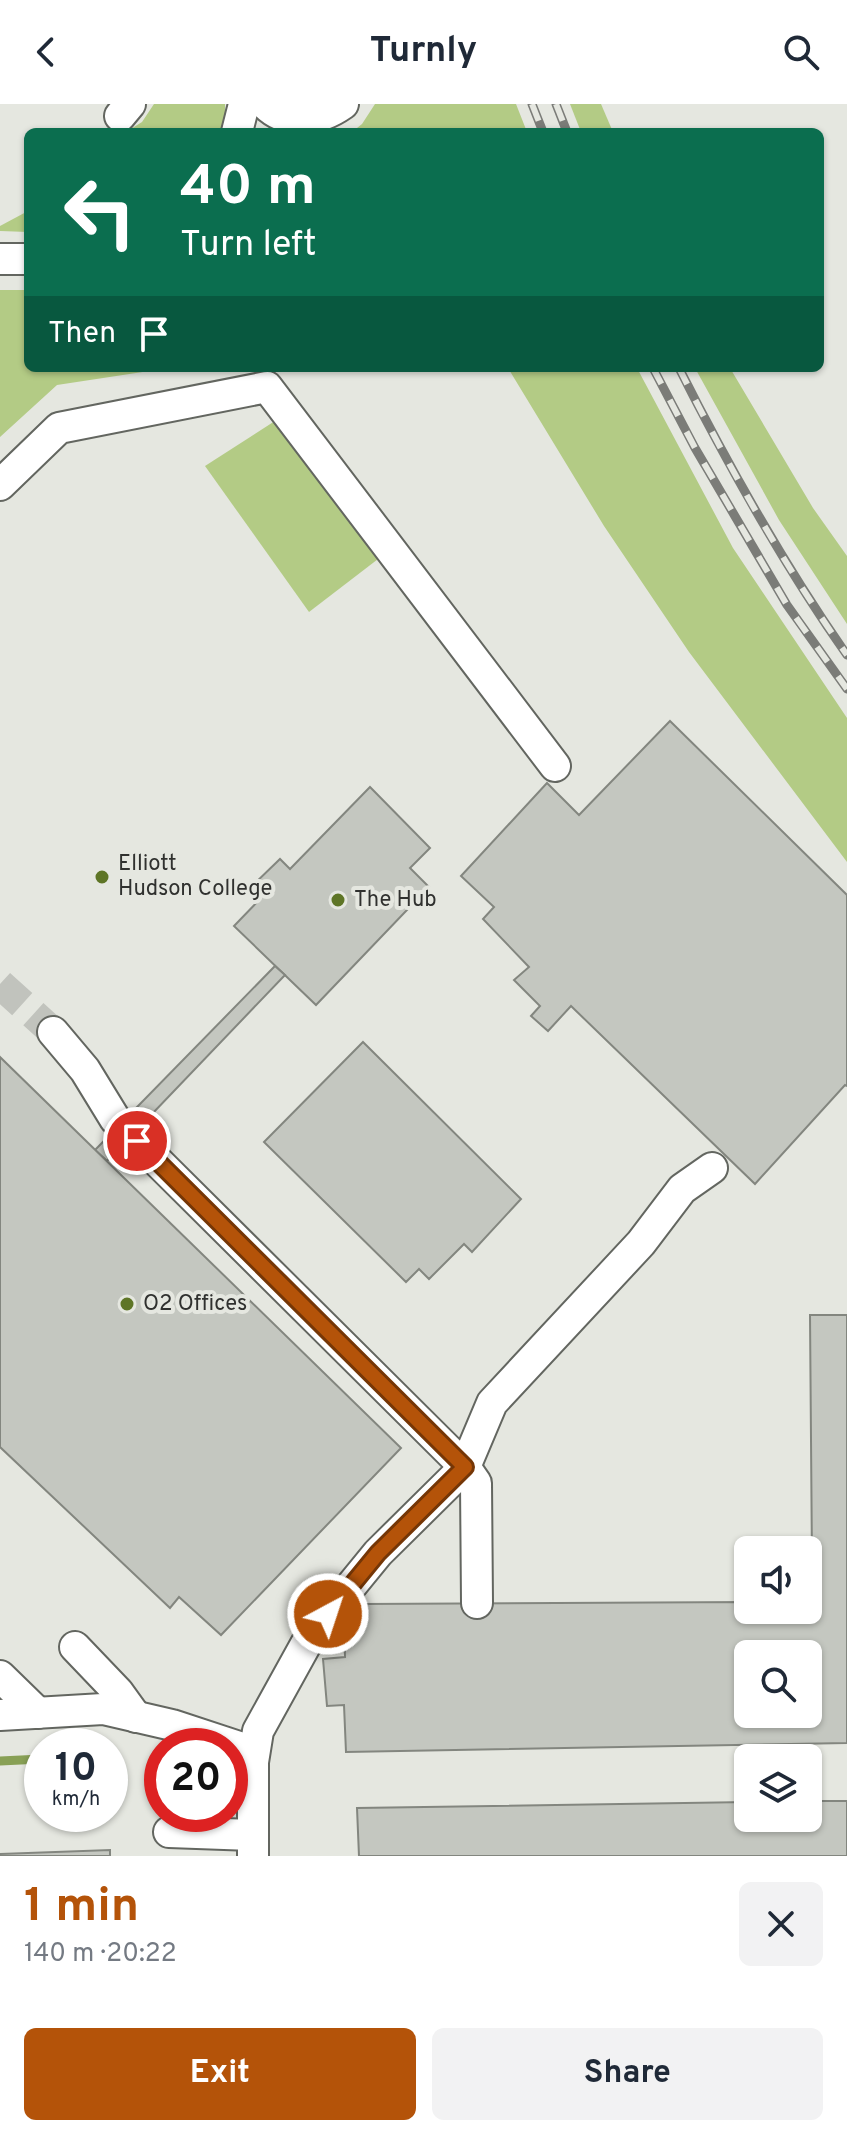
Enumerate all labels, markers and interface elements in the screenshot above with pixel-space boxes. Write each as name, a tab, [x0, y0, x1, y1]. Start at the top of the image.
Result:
text: Turnly	[370, 29, 477, 75]
icon: back	[24, 30, 68, 74]
icon: search	[779, 30, 823, 74]
text: 40 m	[180, 154, 316, 224]
icon: left	[48, 160, 152, 264]
text: Turn left	[180, 223, 317, 269]
icon: arrive	[132, 312, 176, 356]
text: Then	[48, 316, 116, 353]
place label: Elliott Hudson College	[118, 851, 272, 903]
marker: Elliott Hudson College	[93, 868, 111, 886]
place label: The Hub	[354, 887, 437, 914]
marker: The Hub	[329, 891, 347, 909]
pin	[103, 1107, 171, 1175]
icon: arrive	[115, 1119, 159, 1163]
place label: O2 Offices	[143, 1291, 247, 1318]
marker: O2 Offices	[118, 1295, 136, 1313]
map controls	[734, 1536, 822, 1832]
button: sound	[734, 1536, 822, 1624]
position arrow	[286, 1572, 370, 1656]
button: search	[734, 1640, 822, 1728]
speed limit sign: 20	[144, 1728, 248, 1832]
button: layers	[734, 1744, 822, 1832]
text: 10	[55, 1745, 97, 1795]
text: km/h	[52, 1787, 100, 1813]
text: 1 min	[24, 1878, 139, 1938]
button: close	[739, 1882, 823, 1966]
text: 140 m · 20:22	[24, 1938, 177, 1971]
button: Exit	[24, 2028, 416, 2120]
button: Share	[432, 2028, 823, 2120]

